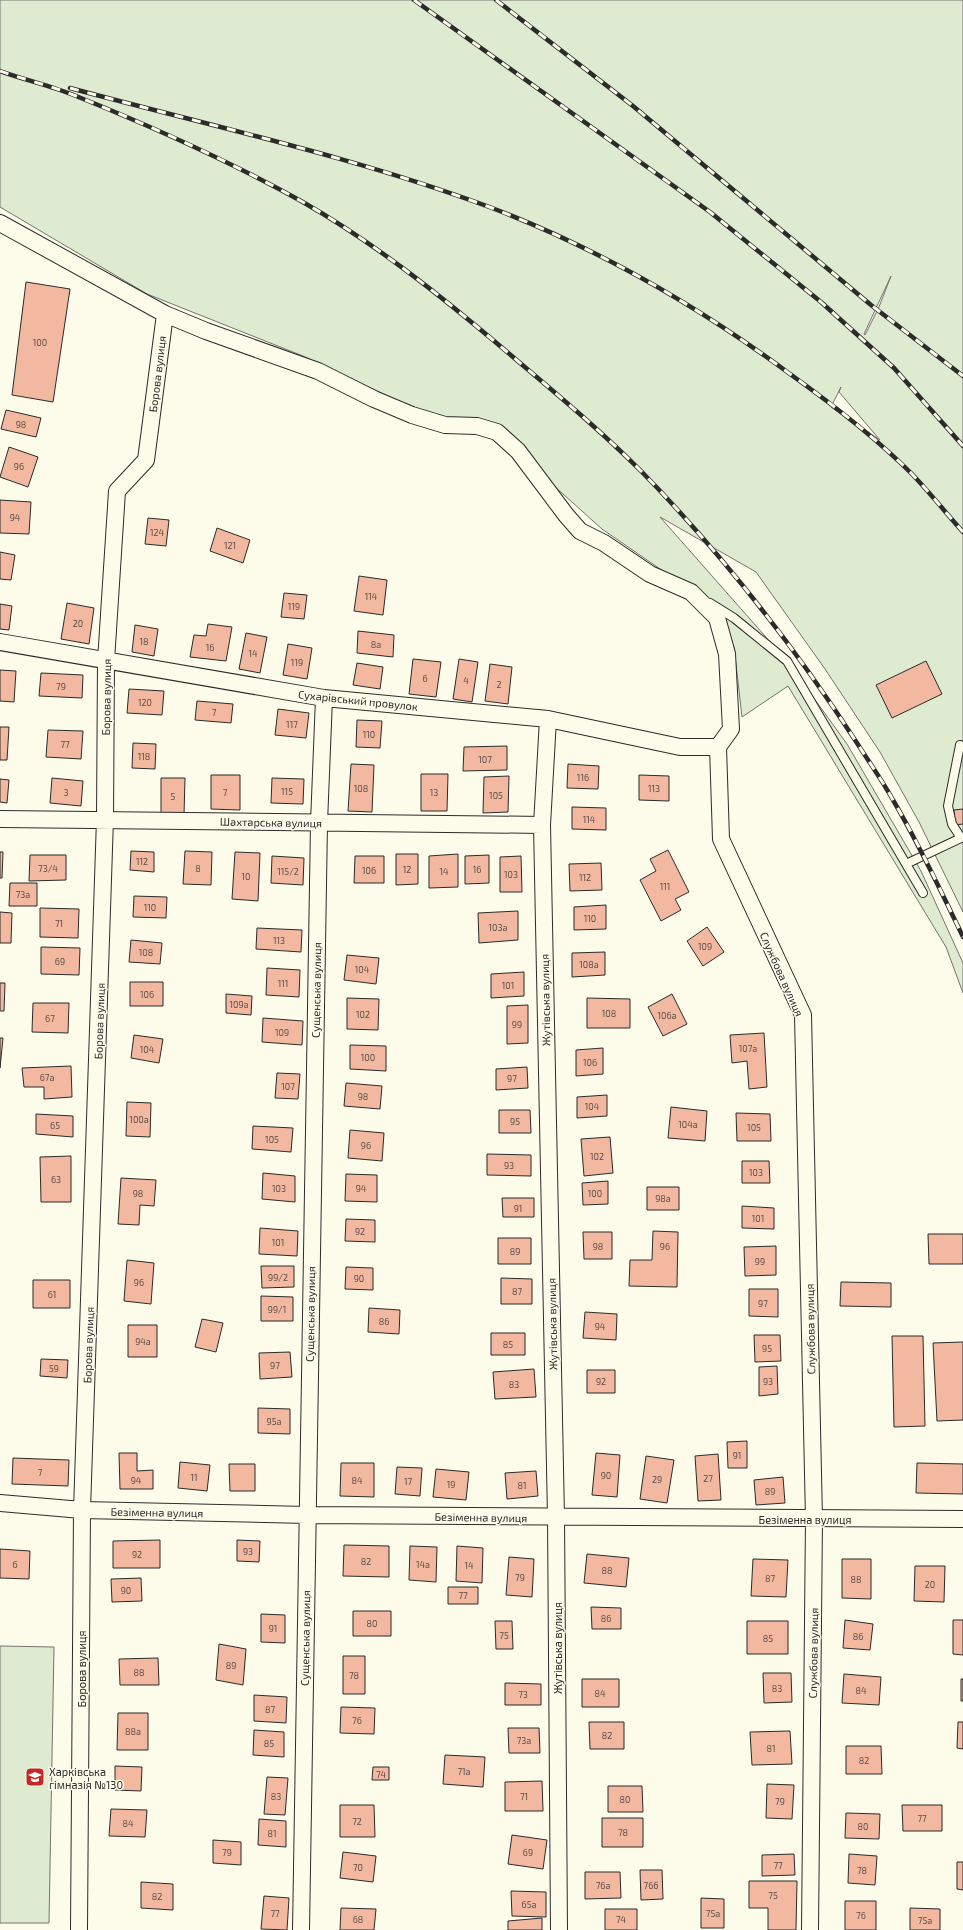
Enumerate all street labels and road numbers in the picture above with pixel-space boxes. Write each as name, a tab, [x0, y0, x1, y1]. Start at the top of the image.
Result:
street label: Борова вулиця	[146, 335, 169, 413]
street label: Борова вулиця	[99, 658, 114, 736]
street label: Сухарівський провулок	[297, 687, 419, 714]
street label: Шахтарська вулиця	[220, 815, 322, 830]
street label: Службова вулиця	[757, 930, 806, 1019]
street label: Сущенська вулиця	[309, 942, 324, 1038]
street label: Жутівська вулиця	[538, 954, 553, 1046]
street label: Борова вулиця	[91, 982, 108, 1060]
street label: Сущенська вулиця	[303, 1266, 318, 1362]
street label: Жутівська вулиця	[545, 1278, 560, 1370]
street label: Службова вулиця	[803, 1283, 818, 1375]
street label: Борова вулиця	[80, 1306, 97, 1384]
street label: Безіменна вулиця	[110, 1505, 204, 1520]
street label: Безіменна вулиця	[434, 1510, 528, 1525]
street label: Безіменна вулиця	[759, 1513, 851, 1527]
street label: Сущенська вулиця	[298, 1590, 313, 1686]
street label: Жутівська вулиця	[551, 1602, 565, 1694]
street label: Службова вулиця	[806, 1607, 821, 1699]
street label: Борова вулиця	[75, 1631, 89, 1707]

